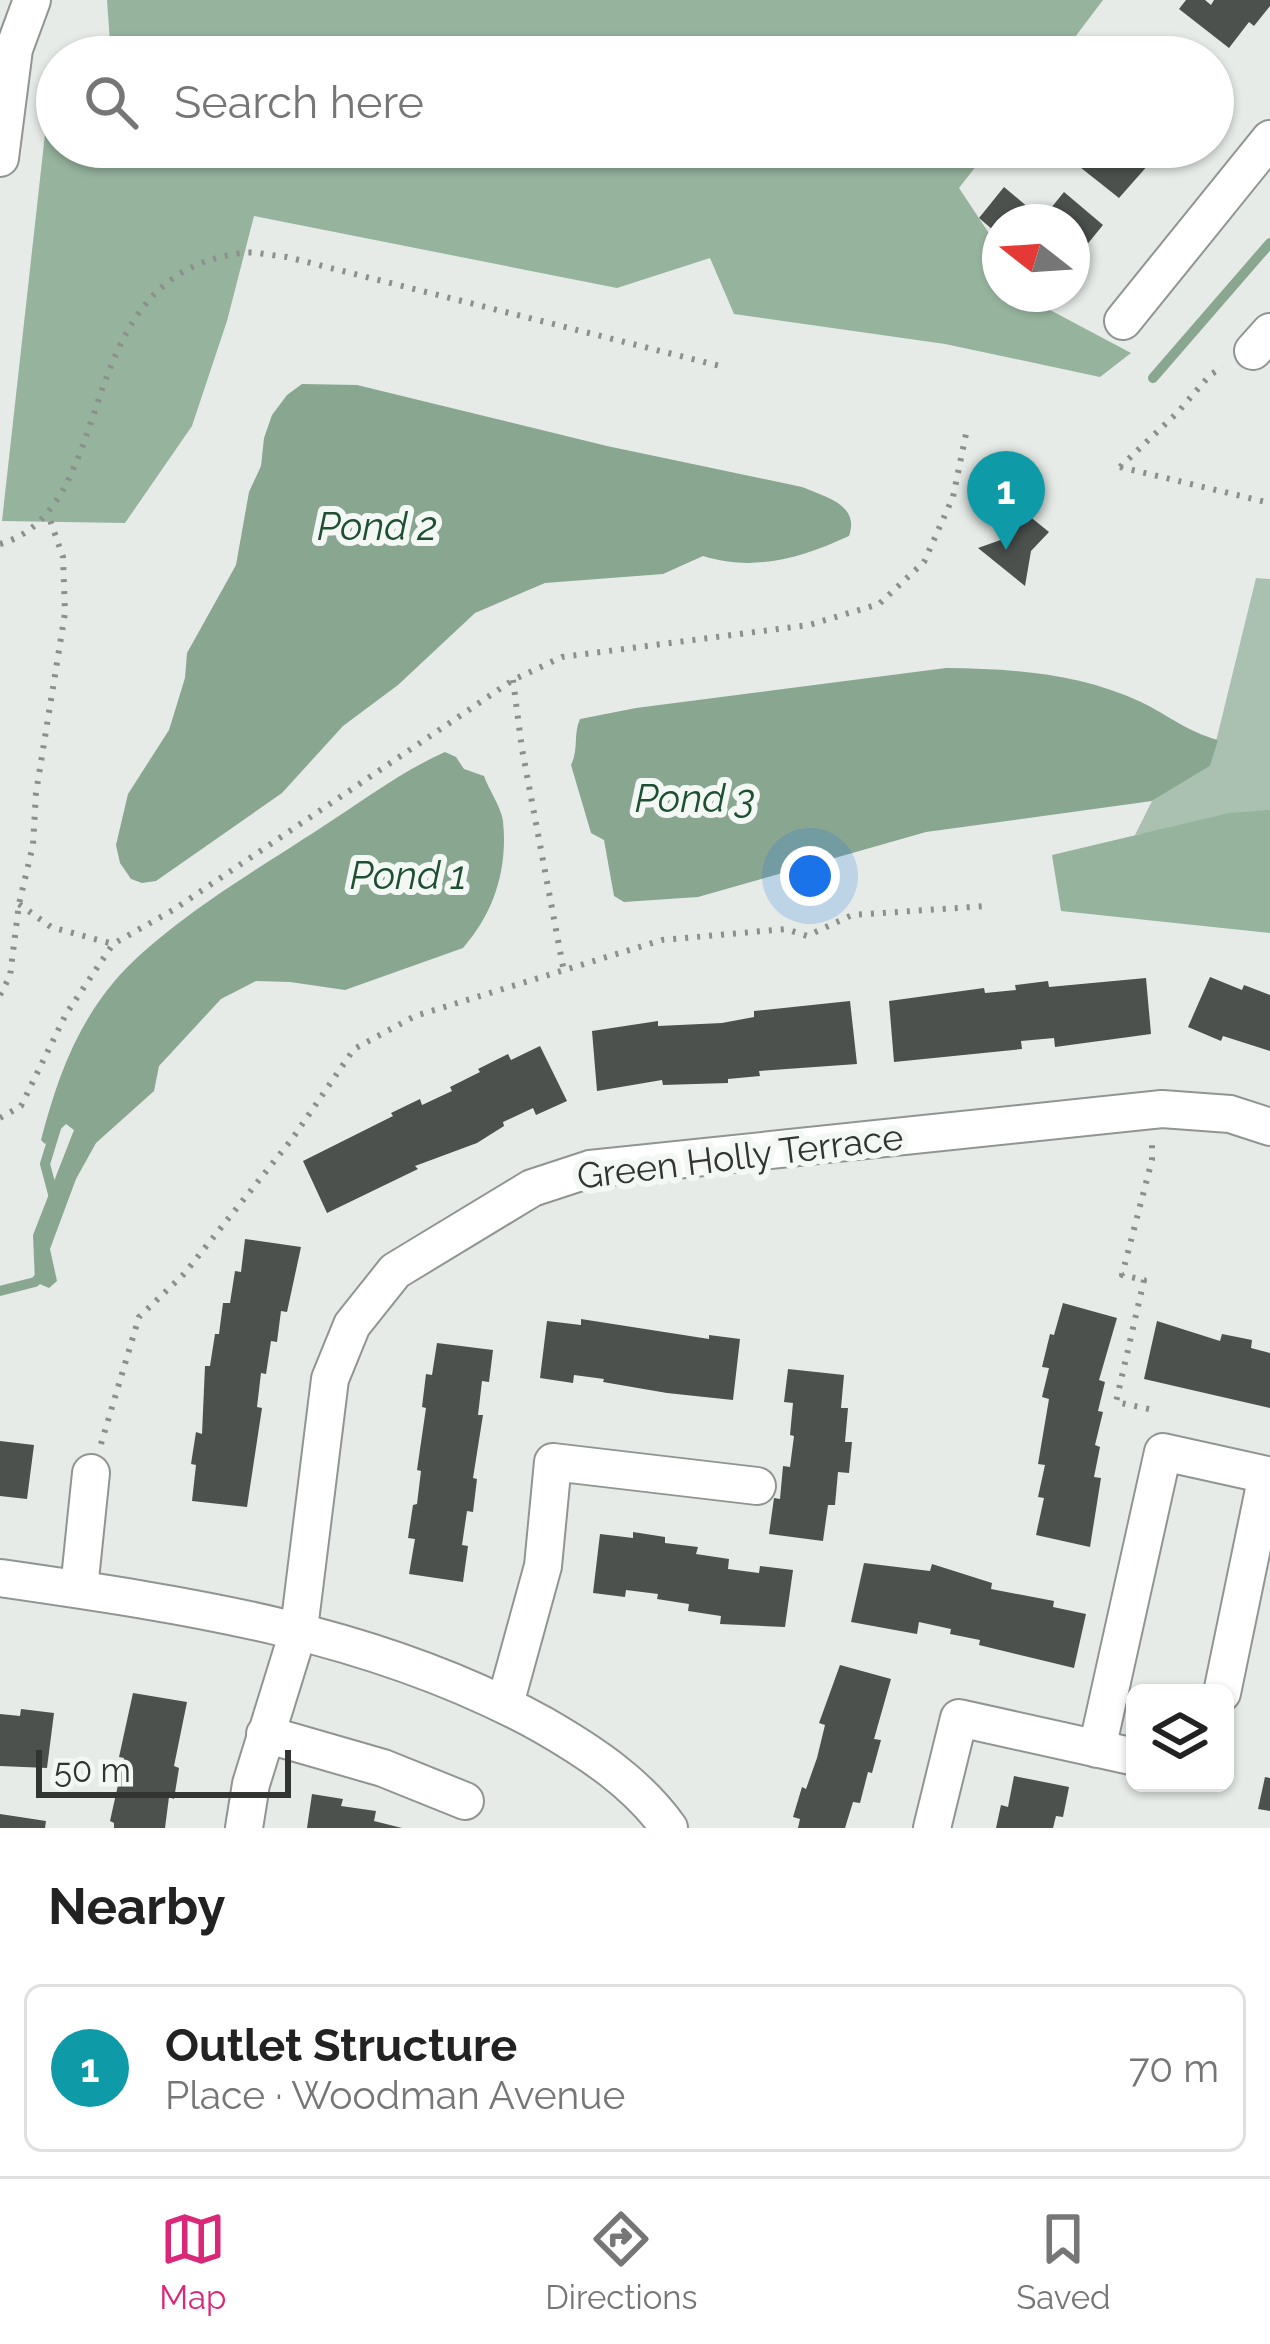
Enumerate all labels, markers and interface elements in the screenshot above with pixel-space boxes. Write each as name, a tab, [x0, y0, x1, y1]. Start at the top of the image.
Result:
search box	[36, 36, 1234, 168]
icon: search	[78, 69, 144, 135]
text: Search here	[174, 76, 424, 129]
north arrow	[982, 204, 1090, 312]
pin: 1	[967, 451, 1045, 550]
water label: Pond 2	[317, 503, 437, 549]
water label: Pond 3	[635, 775, 755, 821]
your location	[780, 846, 840, 906]
water label: Pond 1	[350, 852, 466, 898]
street label: Green Holly Terrace	[575, 1115, 905, 1197]
map controls	[1126, 1684, 1234, 1792]
button: layers	[1126, 1684, 1234, 1792]
scale bar	[36, 1744, 291, 1797]
text: 50 m	[54, 1751, 131, 1790]
text: Nearby	[48, 1876, 225, 1936]
text: Outlet Structure	[165, 2019, 517, 2072]
text: 1	[80, 2045, 100, 2091]
text: 70 m	[1129, 2045, 1219, 2091]
text: Place · Woodman Avenue	[165, 2072, 625, 2118]
tab: Map	[159, 2206, 226, 2317]
tab: Directions	[545, 2206, 698, 2317]
tab: Saved	[1016, 2206, 1111, 2317]

